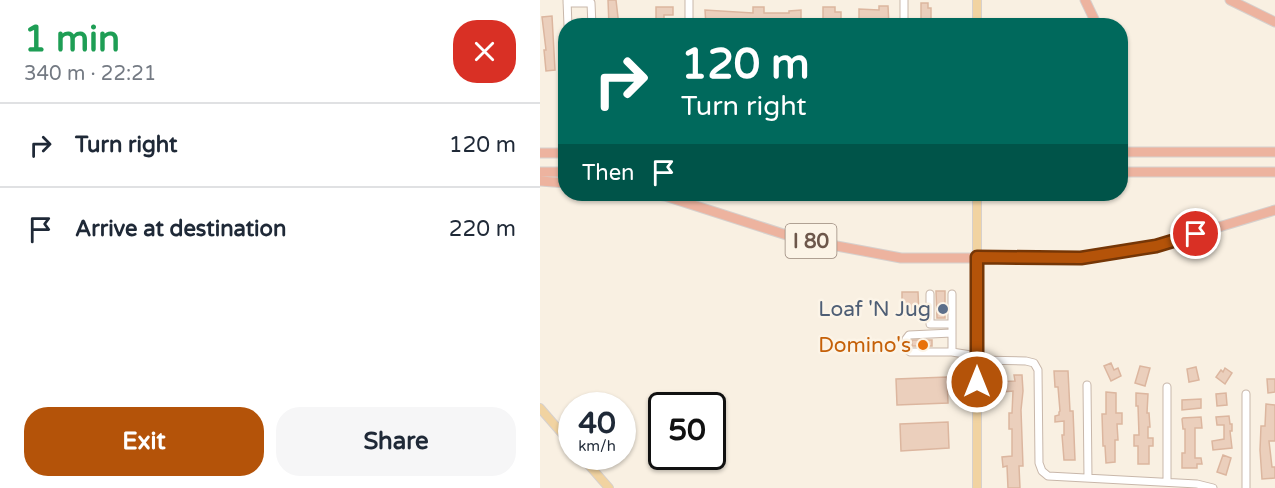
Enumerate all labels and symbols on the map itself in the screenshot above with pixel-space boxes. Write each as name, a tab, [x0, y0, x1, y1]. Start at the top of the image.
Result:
pin	[1170, 208, 1221, 259]
road number: I 80	[786, 224, 836, 258]
place label: Loaf 'N Jug	[818, 297, 931, 322]
marker: Loaf 'N Jug	[936, 302, 950, 316]
place label: Domino's	[818, 333, 911, 358]
marker: Domino's	[916, 338, 930, 352]
position arrow	[945, 350, 1009, 414]
speed limit sign: 50	[648, 392, 726, 470]

